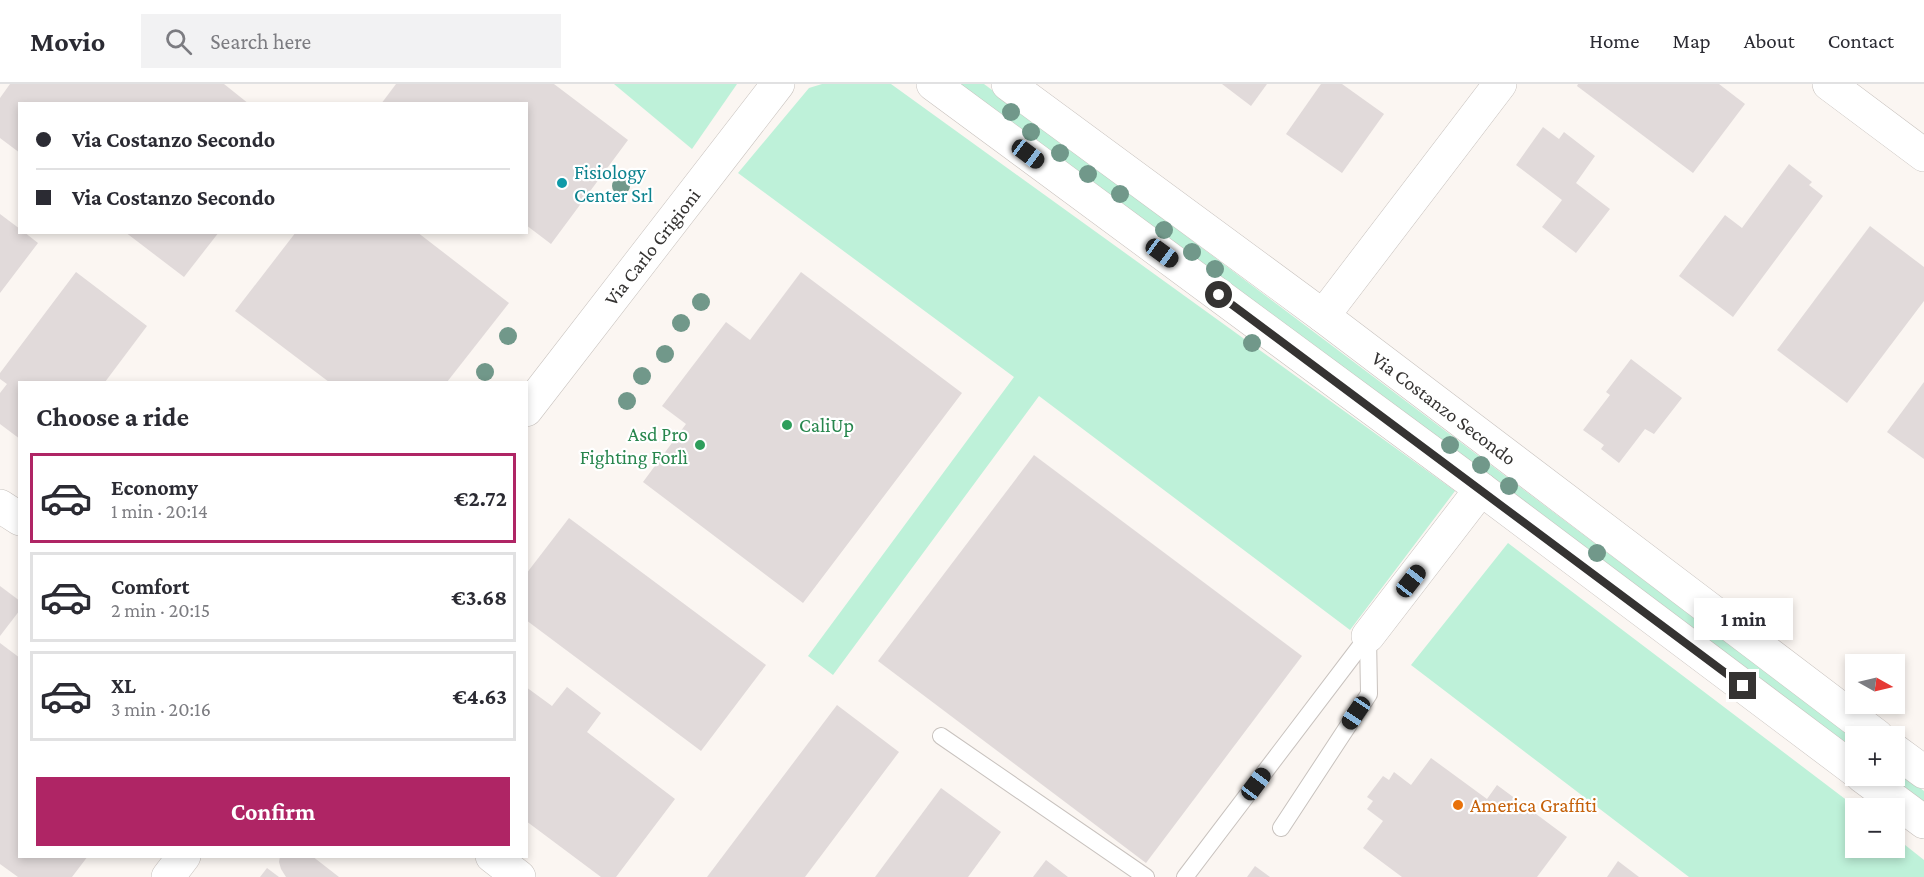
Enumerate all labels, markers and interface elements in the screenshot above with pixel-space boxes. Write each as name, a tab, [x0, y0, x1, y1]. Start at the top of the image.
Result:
search box	[141, 14, 561, 68]
icon: search	[162, 25, 195, 58]
text: Movio	[30, 26, 105, 57]
text: Search here	[210, 29, 311, 54]
text: Home	[1589, 29, 1639, 53]
text: Map	[1672, 29, 1711, 53]
text: About	[1744, 29, 1795, 53]
text: Contact	[1828, 29, 1894, 53]
text: Via Costanzo Secondo	[72, 127, 275, 152]
car	[1008, 136, 1048, 172]
place label: Fisiology Center Srl	[574, 161, 653, 206]
marker: Fisiology Center Srl	[555, 176, 569, 190]
street label: Via Carlo Grigioni	[600, 184, 705, 310]
text: Via Costanzo Secondo	[72, 185, 275, 210]
car	[1142, 235, 1182, 271]
route start	[1205, 281, 1232, 308]
street label: Via Costanzo Secondo	[1368, 347, 1521, 469]
text: Choose a ride	[36, 402, 189, 432]
place label: CaliUp	[799, 414, 854, 437]
marker: CaliUp	[780, 418, 794, 432]
place label: Asd Pro Fighting Forlì	[580, 423, 688, 469]
marker: Asd Pro Fighting Forlì	[693, 438, 707, 452]
icon: car	[39, 471, 93, 525]
text: Economy	[111, 475, 198, 500]
text: €2.72	[454, 486, 507, 511]
text: 1 min · 20:14	[111, 500, 208, 522]
car	[1393, 561, 1429, 601]
icon: car	[39, 570, 93, 624]
text: Comfort	[111, 574, 189, 599]
text: €3.68	[451, 585, 507, 610]
text: 2 min · 20:15	[111, 599, 210, 621]
callout: 1 min	[1694, 599, 1792, 641]
text: 1 min	[1721, 608, 1766, 630]
north arrow	[1845, 654, 1905, 714]
map controls	[1845, 654, 1905, 858]
icon: car	[39, 669, 93, 723]
route end	[1729, 672, 1756, 699]
text: XL	[111, 673, 136, 698]
text: €4.63	[453, 684, 507, 709]
car	[1338, 693, 1374, 733]
text: 3 min · 20:16	[111, 698, 211, 720]
button: +	[1845, 726, 1905, 786]
car	[1238, 764, 1274, 804]
button: Confirm	[36, 777, 510, 846]
place label: America Graffiti	[1470, 794, 1597, 816]
marker: America Graffiti	[1451, 798, 1465, 812]
button: −	[1845, 798, 1905, 858]

